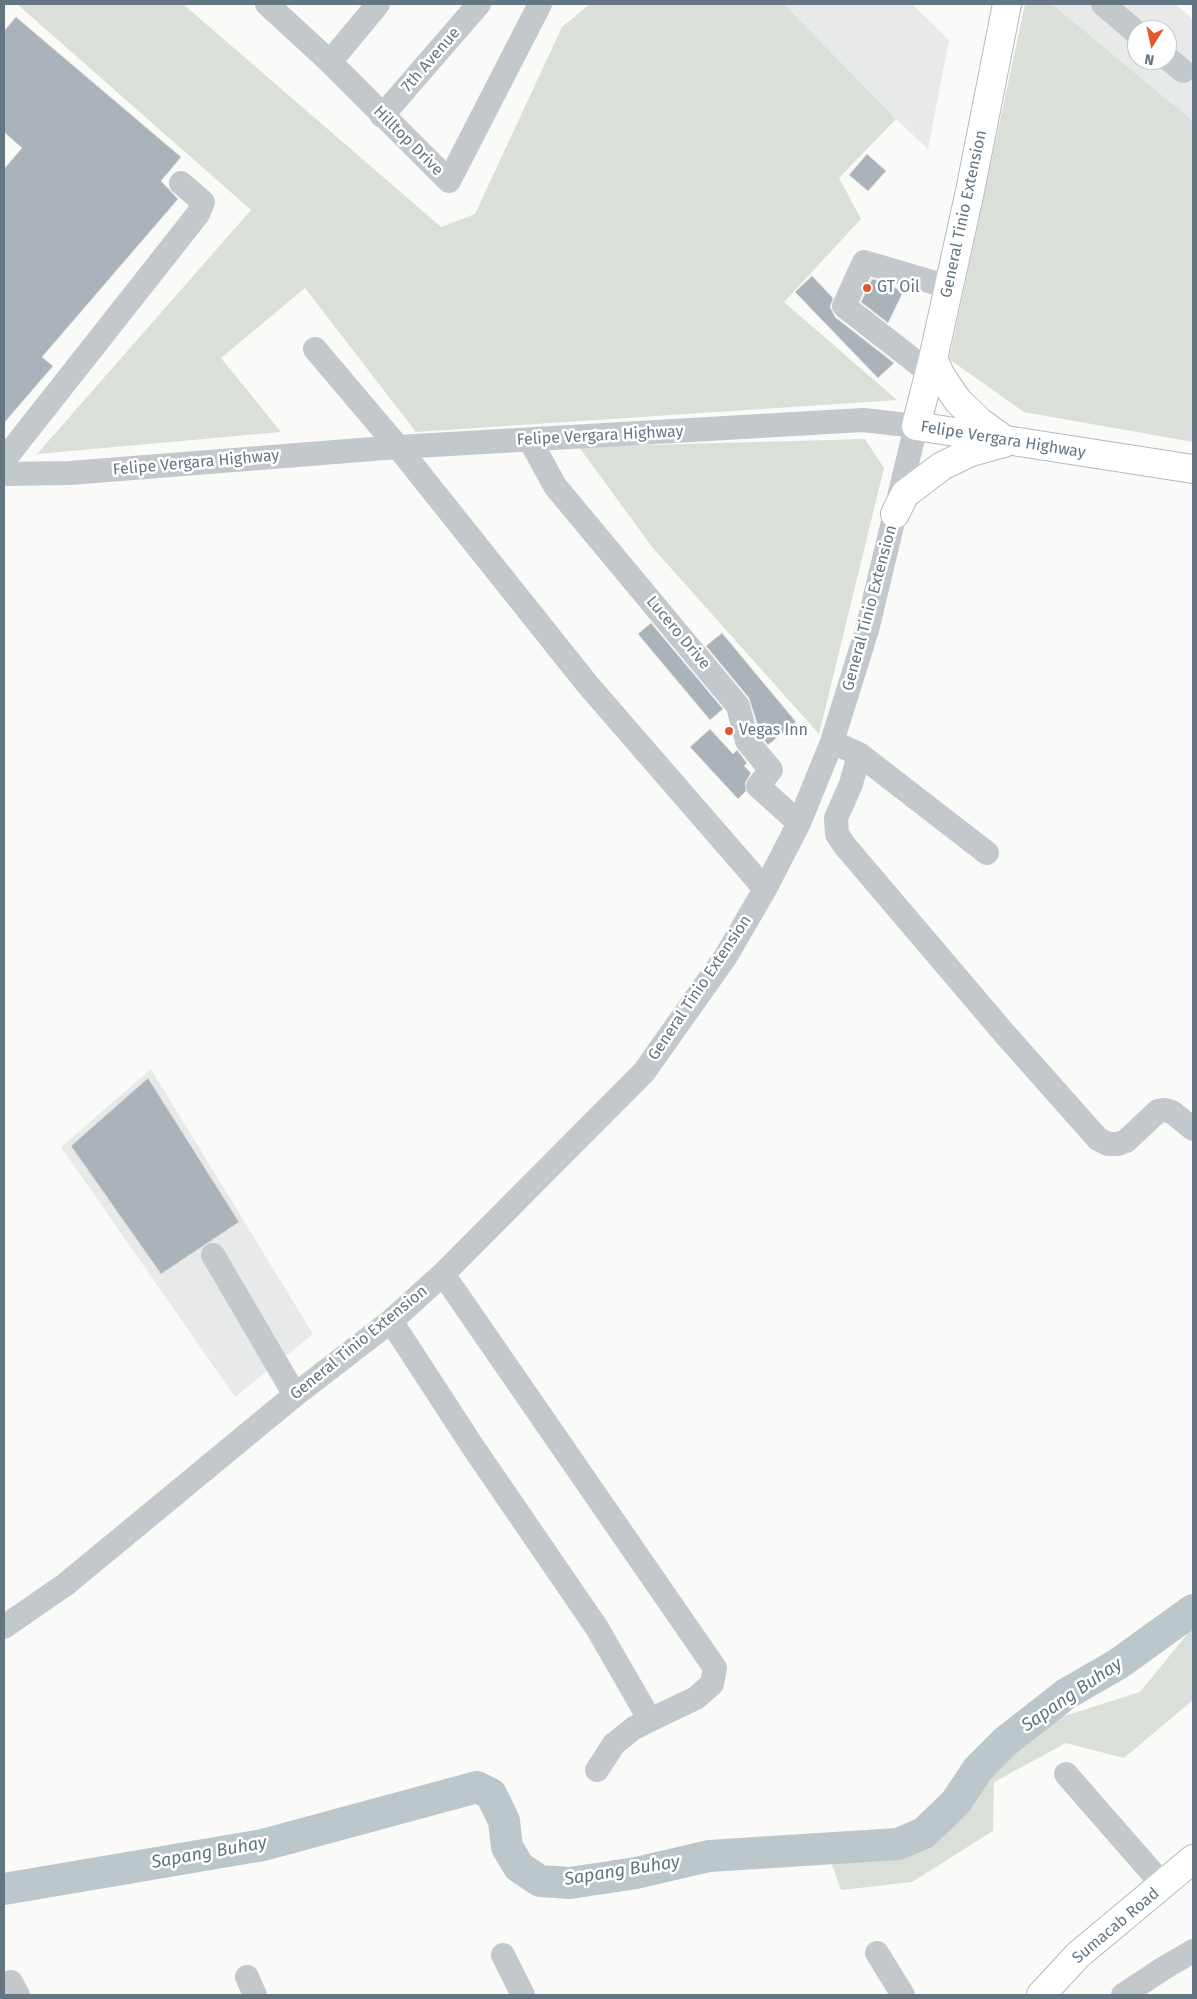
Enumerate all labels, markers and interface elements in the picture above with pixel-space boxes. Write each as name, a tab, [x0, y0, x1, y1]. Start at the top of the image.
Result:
north arrow	[1127, 20, 1177, 70]
street label: 7th Avenue	[398, 24, 464, 96]
text: N	[1143, 50, 1156, 68]
street label: Hilltop Drive	[369, 102, 447, 180]
street label: General Tinio Extension	[937, 128, 991, 300]
place label: GT Oil	[877, 278, 920, 298]
marker: GT Oil	[861, 282, 873, 294]
street label: Felipe Vergara Highway	[919, 417, 1087, 463]
street label: Felipe Vergara Highway	[516, 422, 684, 450]
street label: Felipe Vergara Highway	[112, 446, 280, 480]
street label: General Tinio Extension	[839, 523, 901, 693]
street label: Lucero Drive	[642, 592, 714, 674]
place label: Vegas Inn	[739, 721, 808, 741]
marker: Vegas Inn	[723, 725, 735, 737]
street label: General Tinio Extension	[644, 912, 756, 1064]
street label: General Tinio Extension	[287, 1282, 431, 1404]
water label: Sapang Buhay	[1018, 1653, 1126, 1737]
water label: Sapang Buhay	[150, 1832, 268, 1874]
water label: Sapang Buhay	[563, 1851, 681, 1891]
street label: Sumacab Road	[1069, 1884, 1163, 1968]

